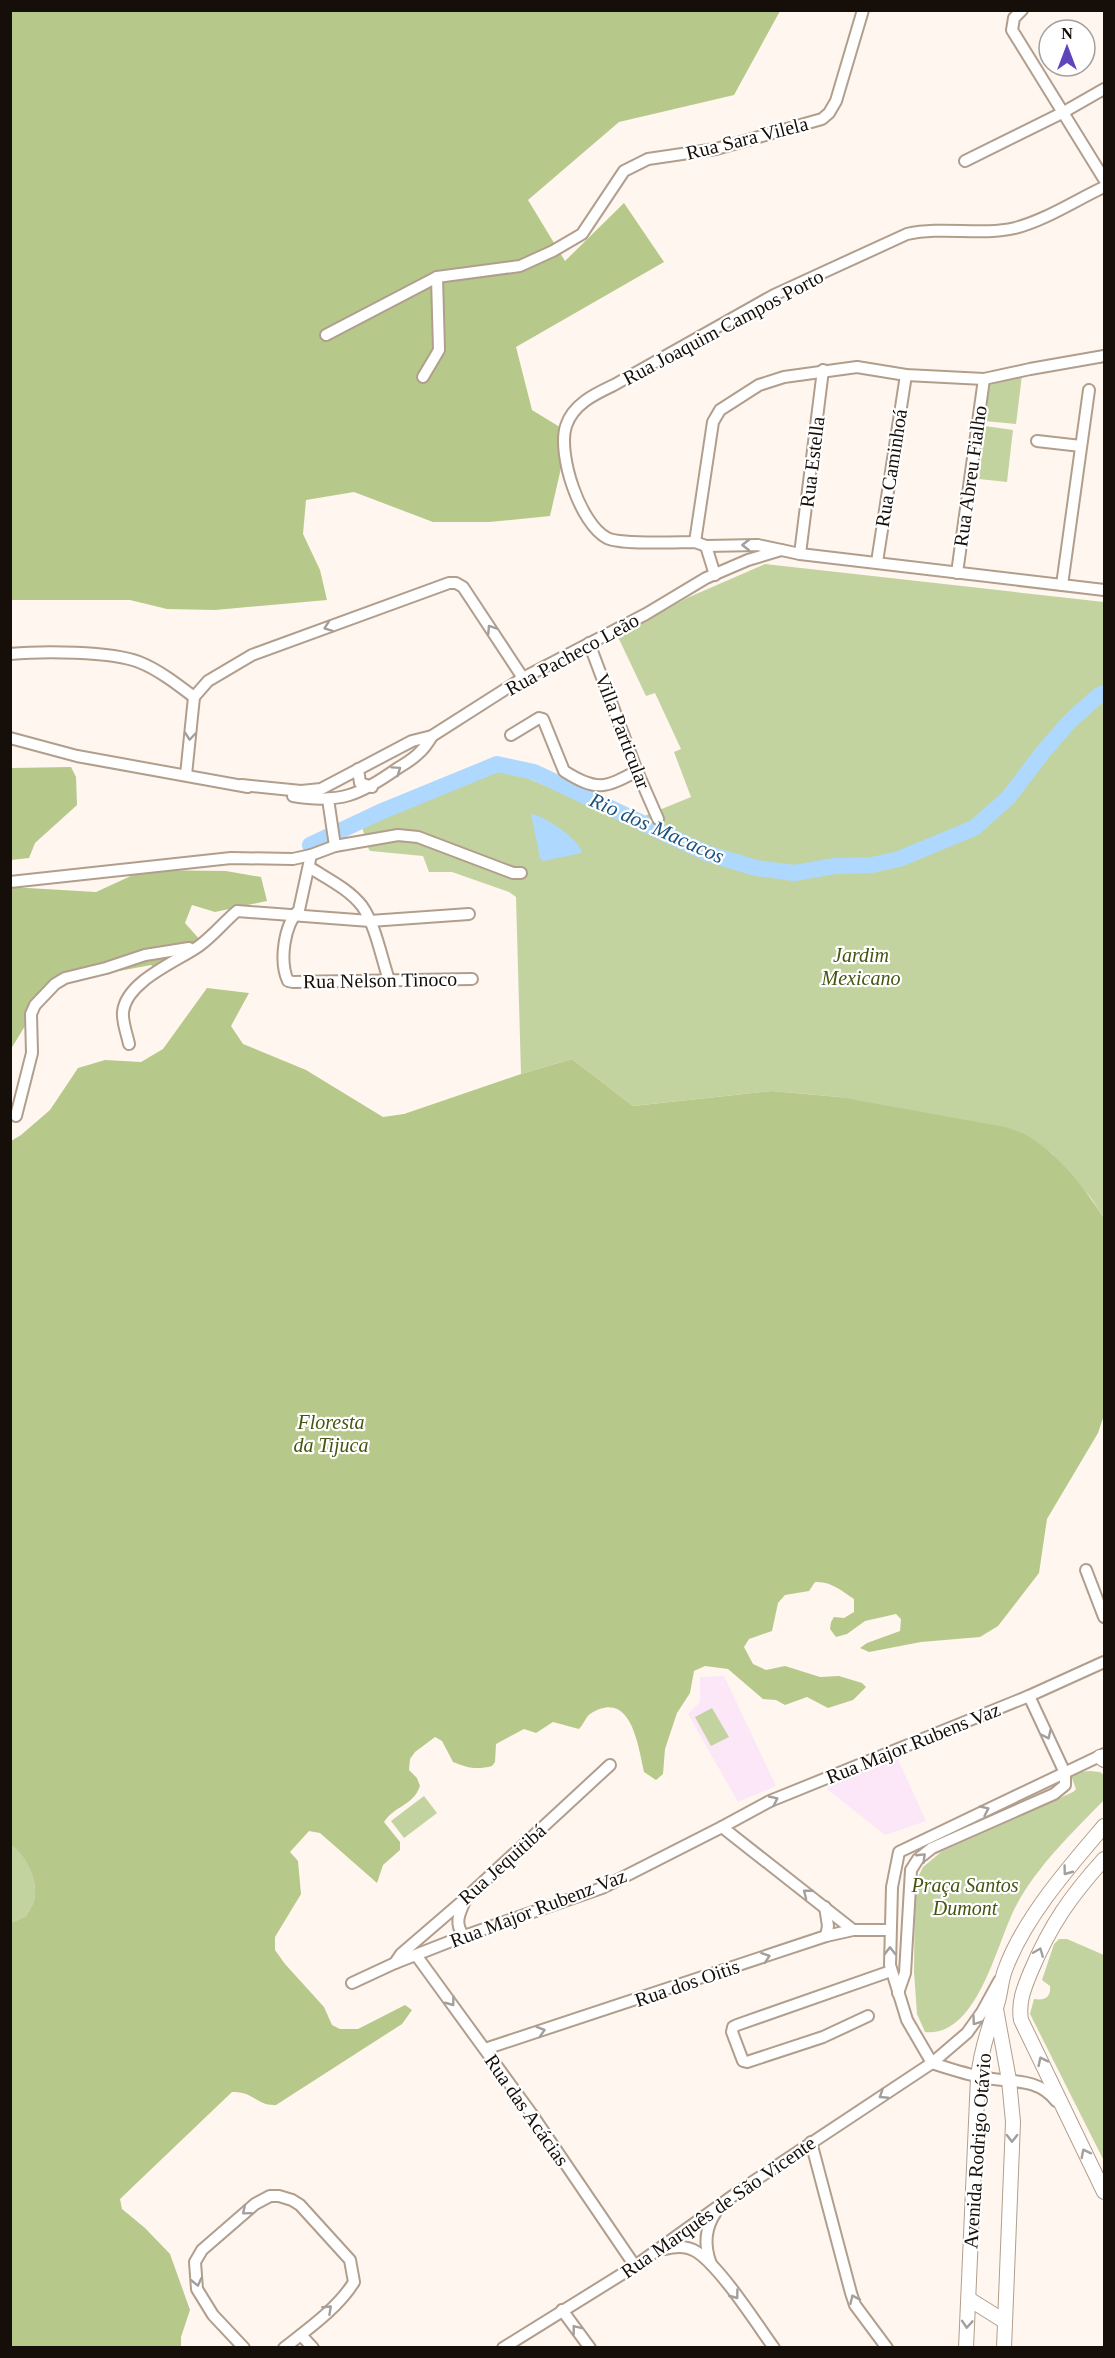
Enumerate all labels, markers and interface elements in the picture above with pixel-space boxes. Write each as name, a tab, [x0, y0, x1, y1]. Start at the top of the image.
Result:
north arrow	[1037, 18, 1097, 78]
text: N	[1061, 25, 1073, 42]
street label: Rua Sara Vilela	[684, 112, 810, 164]
street label: Rua Joaquim Campos Porto	[619, 265, 827, 390]
street label: Rua Abreu Fialho	[949, 404, 991, 548]
street label: Rua Caminhoá	[871, 407, 911, 529]
street label: Rua Estella	[795, 415, 829, 509]
one-way arrow	[741, 539, 750, 551]
street label: Rua Pacheco Leão	[502, 608, 642, 700]
one-way arrow	[323, 619, 334, 632]
one-way arrow	[488, 625, 499, 636]
street label: Villa Particular	[591, 670, 655, 792]
one-way arrow	[183, 731, 196, 740]
one-way arrow	[390, 766, 401, 777]
water label: Rio dos Macacos	[585, 787, 728, 868]
park label: Jardim Mexicano	[821, 944, 900, 989]
street label: Rua Nelson Tinoco	[303, 968, 457, 992]
park label: Floresta da Tijuca	[293, 1411, 369, 1457]
street label: Rua Major Rubens Vaz	[823, 1698, 1004, 1789]
one-way arrow	[1040, 1728, 1052, 1739]
one-way arrow	[767, 1795, 778, 1807]
one-way arrow	[978, 1806, 989, 1818]
street label: Rua Jequitibá	[454, 1819, 551, 1910]
one-way arrow	[916, 1853, 926, 1864]
street label: Rua Major Rubenz Vaz	[447, 1864, 630, 1953]
one-way arrow	[1063, 1864, 1074, 1875]
park label: Praça Santos Dumont	[910, 1874, 1019, 1919]
one-way arrow	[803, 1890, 814, 1901]
one-way arrow	[884, 1946, 896, 1955]
one-way arrow	[1032, 1948, 1044, 1959]
one-way arrow	[760, 1951, 771, 1964]
street label: Rua dos Oitis	[632, 1955, 742, 2011]
one-way arrow	[443, 1996, 454, 2007]
one-way arrow	[972, 2014, 983, 2025]
one-way arrow	[535, 2026, 546, 2039]
street label: Rua das Acácias	[480, 2050, 574, 2170]
street label: Avenida Rodrigo Otávio	[959, 2052, 996, 2250]
one-way arrow	[1037, 2057, 1049, 2068]
one-way arrow	[879, 2087, 889, 2099]
street label: Rua Marquês de São Vicente	[617, 2131, 820, 2283]
one-way arrow	[1006, 2134, 1019, 2143]
one-way arrow	[1081, 2149, 1092, 2160]
one-way arrow	[242, 2203, 253, 2214]
one-way arrow	[189, 2277, 202, 2287]
one-way arrow	[728, 2289, 739, 2300]
one-way arrow	[849, 2295, 861, 2306]
one-way arrow	[321, 2306, 332, 2317]
one-way arrow	[961, 2319, 974, 2328]
one-way arrow	[572, 2325, 583, 2336]

